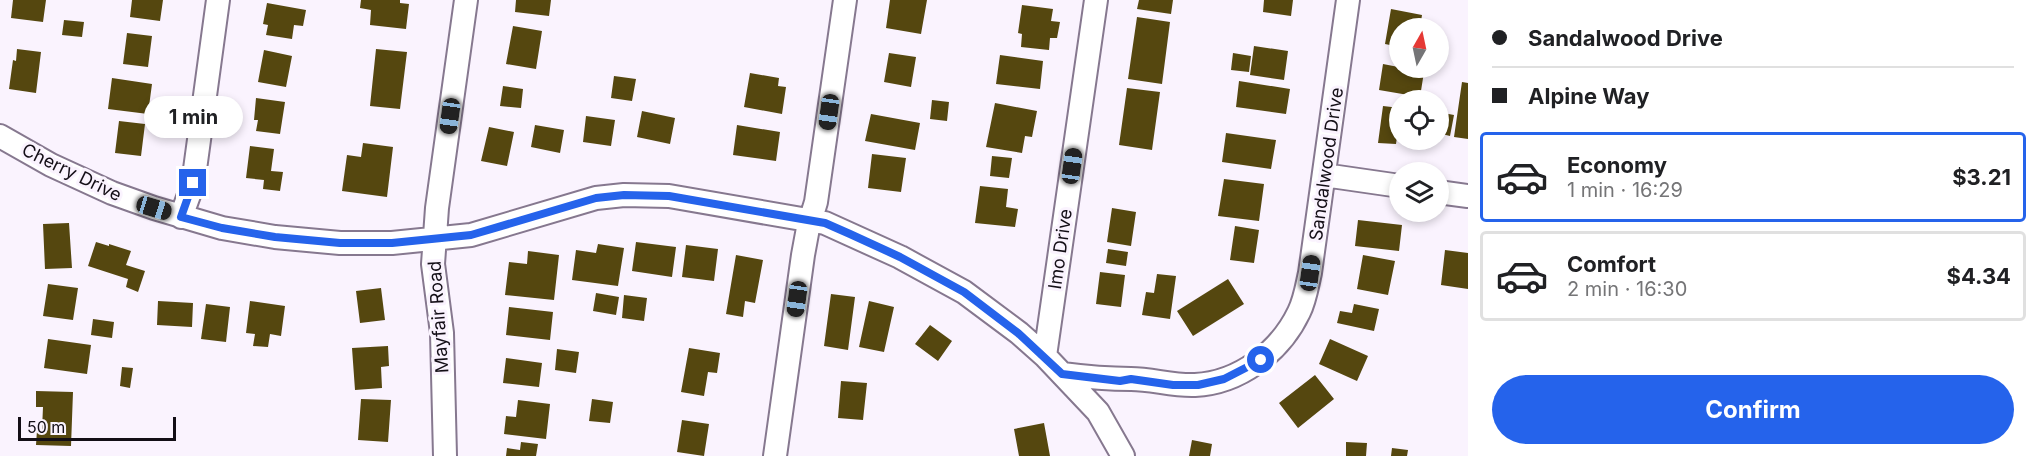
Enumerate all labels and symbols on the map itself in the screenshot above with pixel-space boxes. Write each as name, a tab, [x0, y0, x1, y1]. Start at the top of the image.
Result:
north arrow	[1389, 18, 1449, 78]
street label: Sandalwood Drive	[1305, 86, 1347, 242]
car	[818, 93, 840, 131]
callout: 1 min	[144, 96, 242, 138]
car	[439, 97, 461, 135]
street label: Cherry Drive	[19, 139, 125, 205]
car	[1061, 147, 1083, 185]
route end	[179, 169, 206, 196]
car	[134, 194, 174, 222]
street label: Imo Drive	[1044, 207, 1076, 291]
car	[1299, 254, 1321, 292]
street label: Mayfair Road	[424, 260, 452, 374]
car	[786, 280, 808, 318]
route start	[1247, 346, 1274, 373]
scale bar	[18, 414, 176, 442]

